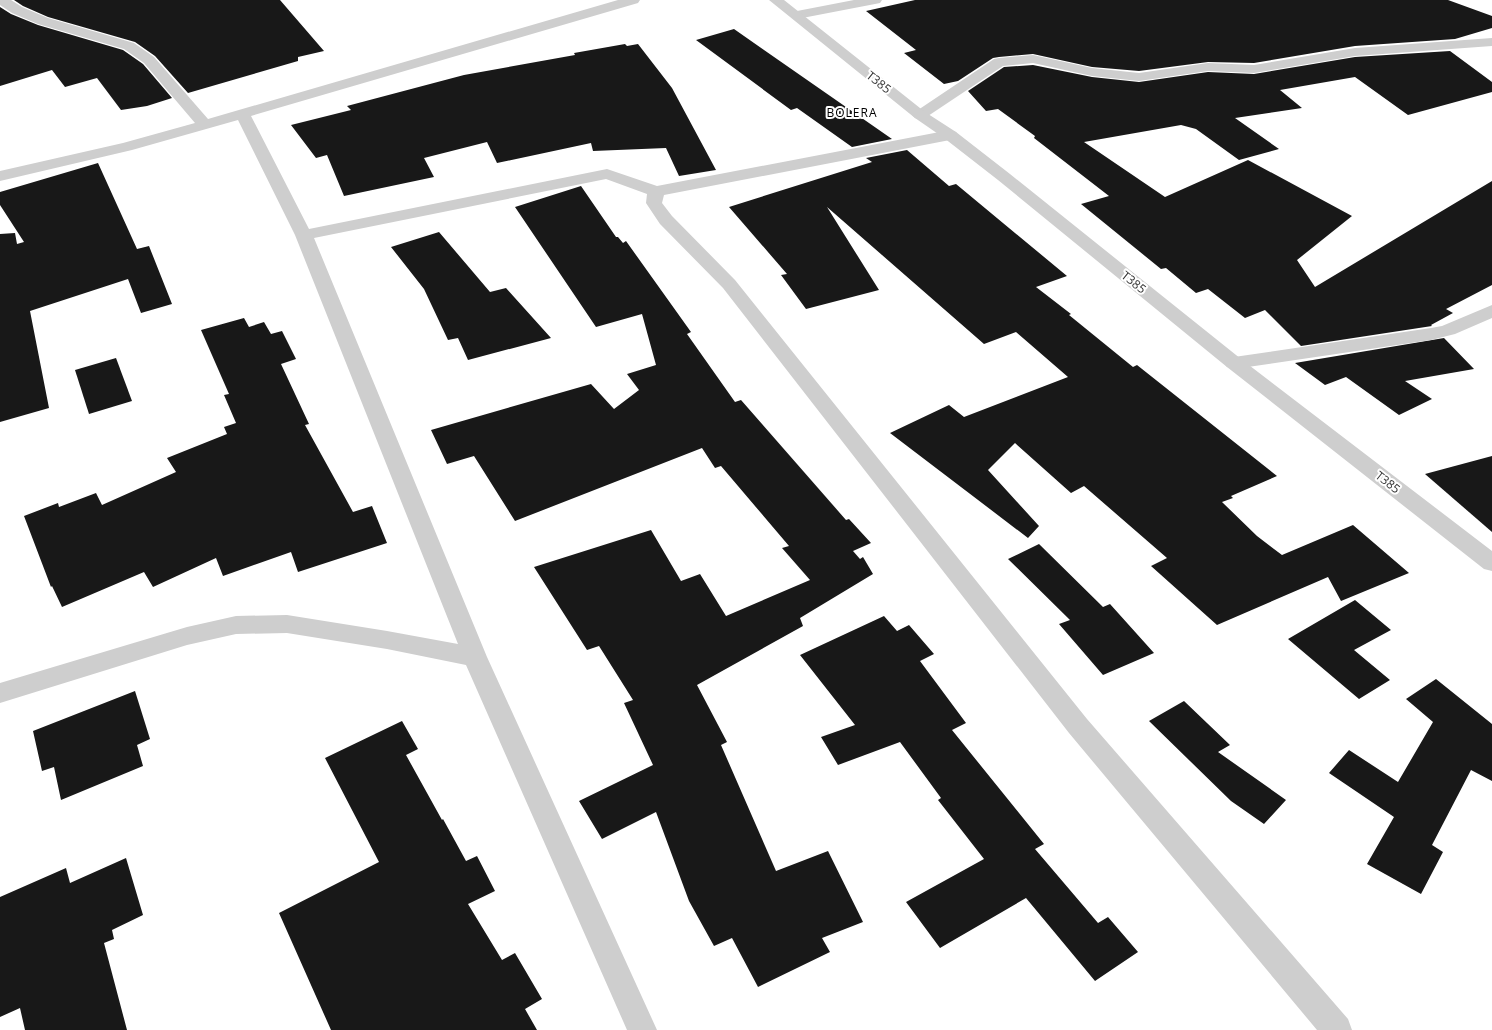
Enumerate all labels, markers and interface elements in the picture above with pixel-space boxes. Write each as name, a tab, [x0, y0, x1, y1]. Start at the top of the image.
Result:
street label: T385	[863, 67, 895, 97]
district label: BOLERA	[826, 104, 878, 121]
street label: T385	[1118, 267, 1150, 297]
street label: T385	[1372, 467, 1404, 497]

